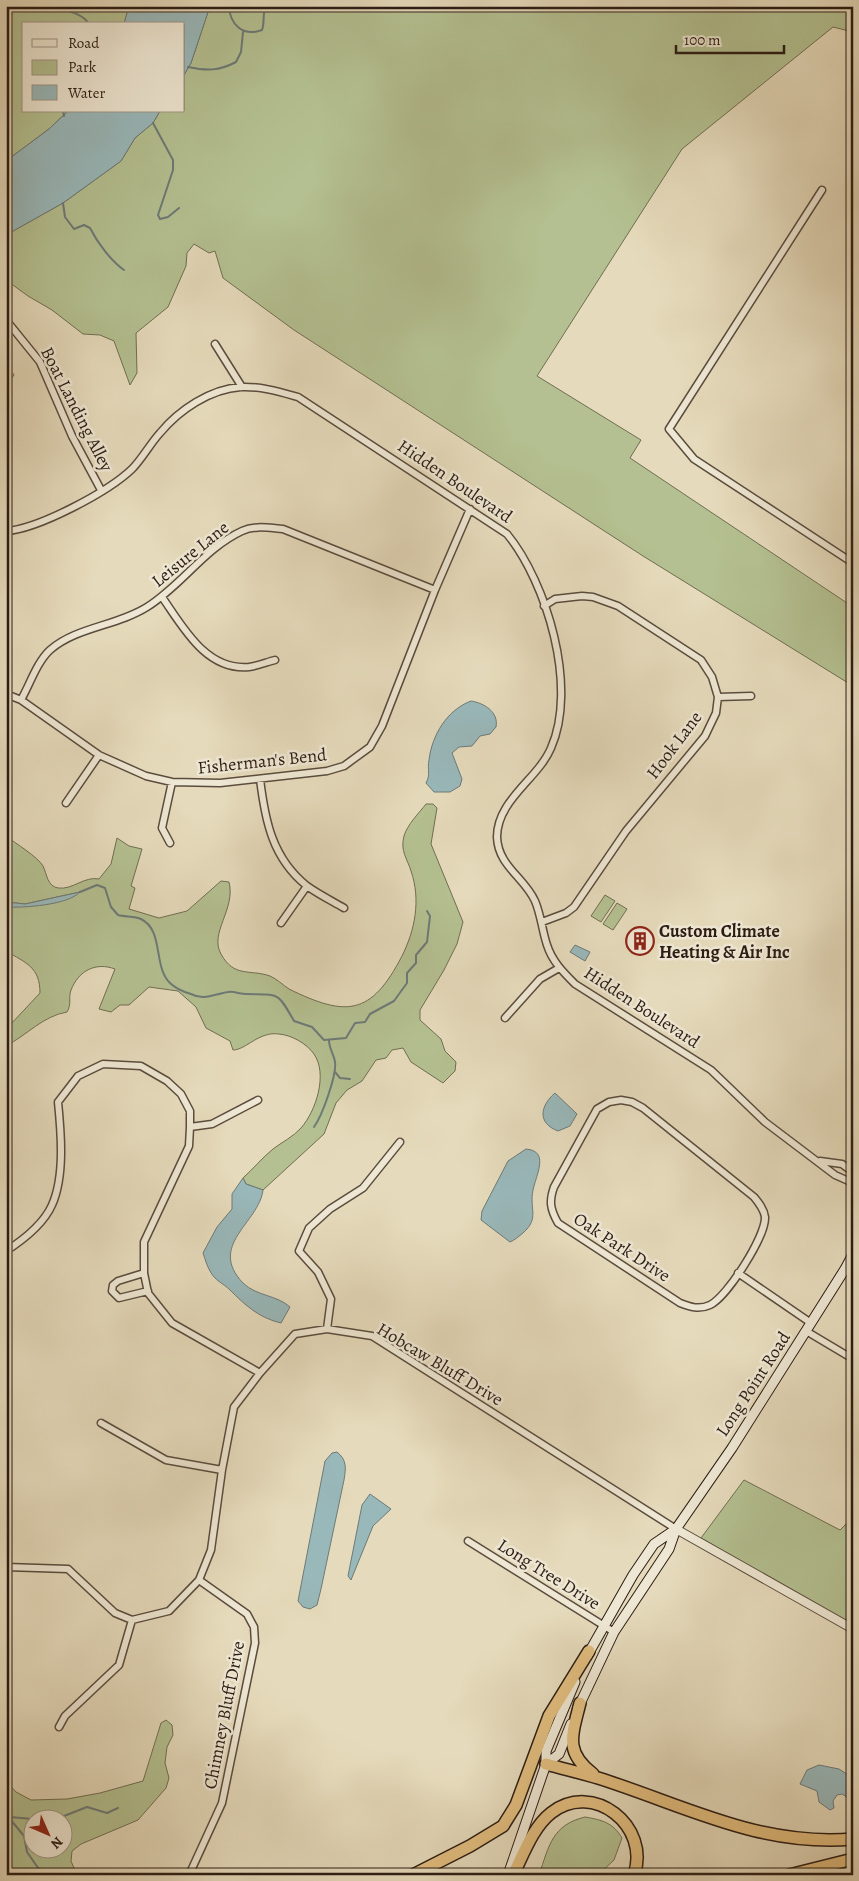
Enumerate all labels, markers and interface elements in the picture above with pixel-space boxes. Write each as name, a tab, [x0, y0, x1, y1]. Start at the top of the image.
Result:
legend	[22, 22, 185, 112]
scale bar	[676, 22, 784, 54]
text: 100 m	[684, 30, 721, 50]
text: Road	[68, 33, 100, 53]
text: Park	[68, 57, 97, 77]
text: Water	[67, 83, 105, 103]
street label: Boat Landing Alley	[35, 343, 119, 476]
street label: Hidden Boulevard	[393, 434, 517, 528]
street label: Leisure Lane	[146, 515, 234, 593]
street label: Hook Lane	[641, 706, 707, 784]
street label: Fisherman's Bend	[196, 742, 328, 780]
place label: Custom Climate Heating & Air Inc	[659, 919, 790, 964]
building icon: Custom Climate Heating & Air Inc	[625, 926, 655, 956]
street label: Hidden Boulevard	[579, 961, 705, 1054]
street label: Oak Park Drive	[569, 1207, 675, 1287]
street label: Hobcaw Bluff Drive	[372, 1317, 508, 1411]
street label: Long Point Road	[710, 1327, 796, 1441]
street label: Long Tree Drive	[493, 1533, 605, 1615]
street label: Chimney Bluff Drive	[198, 1639, 250, 1791]
north arrow	[22, 1808, 72, 1858]
text: N	[47, 1833, 67, 1853]

